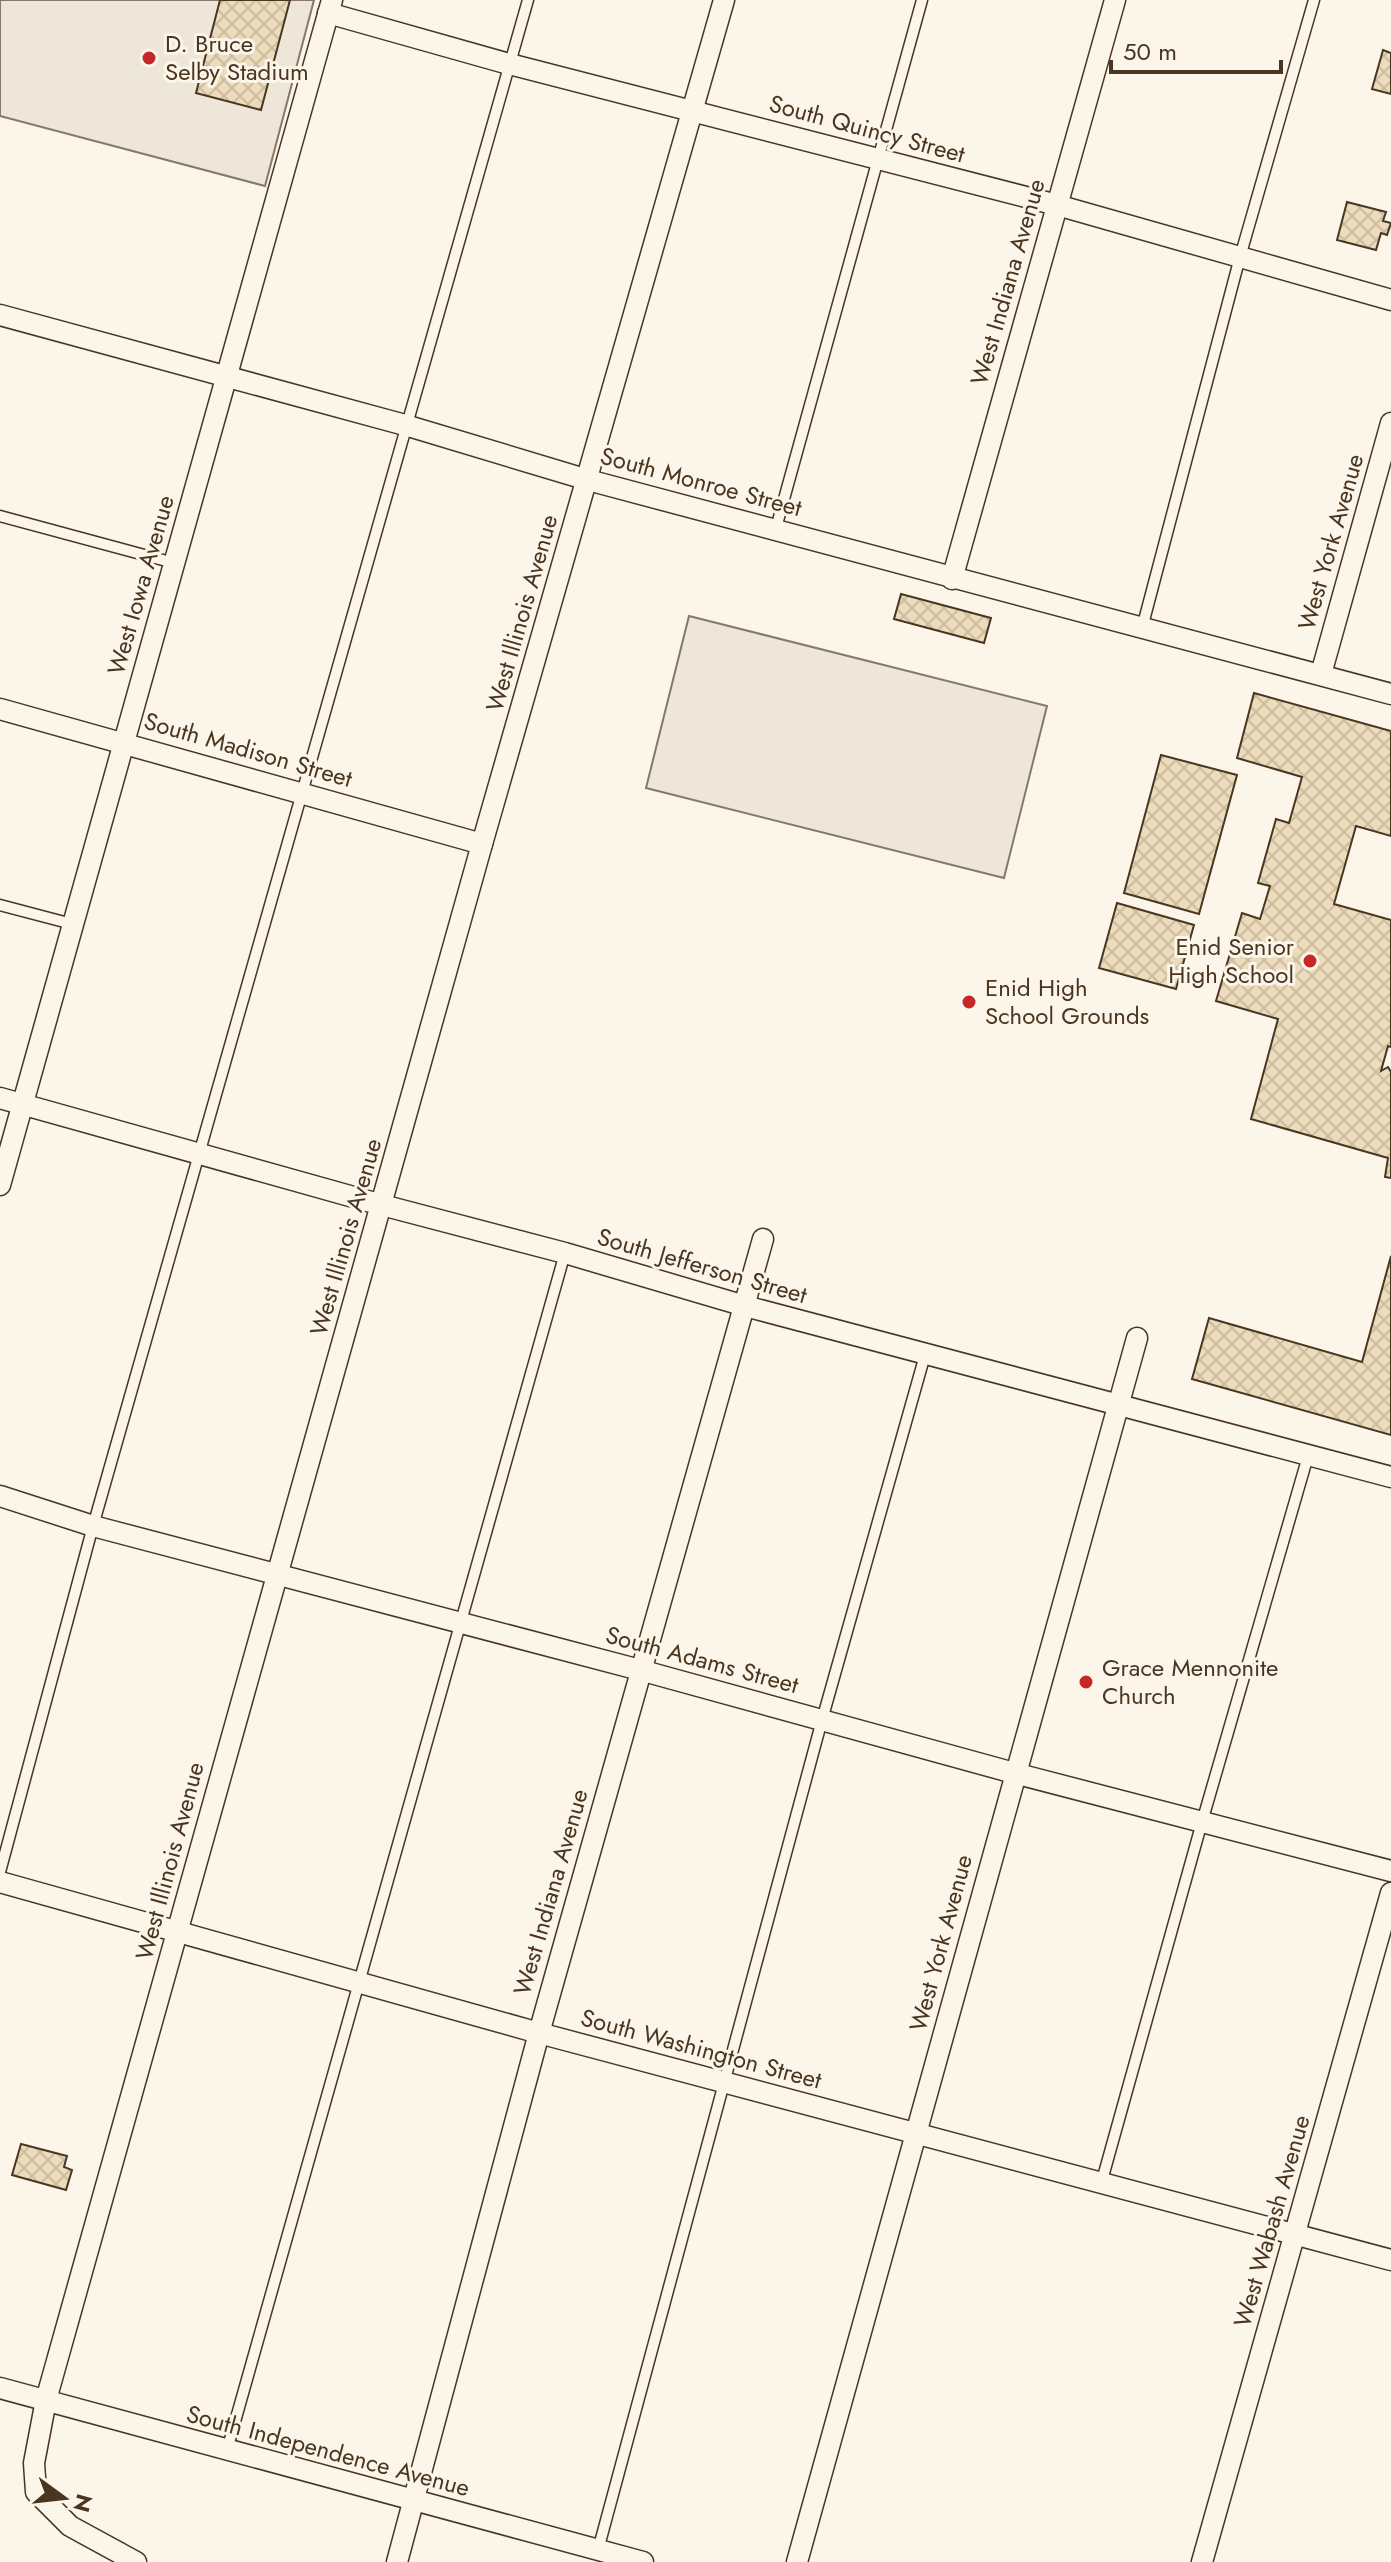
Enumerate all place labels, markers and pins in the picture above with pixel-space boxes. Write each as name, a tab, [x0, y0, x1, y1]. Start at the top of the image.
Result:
place label: D. Bruce Selby Stadium	[165, 26, 309, 89]
marker: D. Bruce Selby Stadium	[140, 49, 158, 67]
place label: Enid Senior High School	[1168, 929, 1295, 992]
marker: Enid Senior High School	[1301, 952, 1319, 970]
place label: Enid High School Grounds	[985, 970, 1149, 1033]
marker: Enid High School Grounds	[960, 993, 978, 1011]
place label: Grace Mennonite Church	[1102, 1650, 1278, 1713]
marker: Grace Mennonite Church	[1077, 1673, 1095, 1691]

